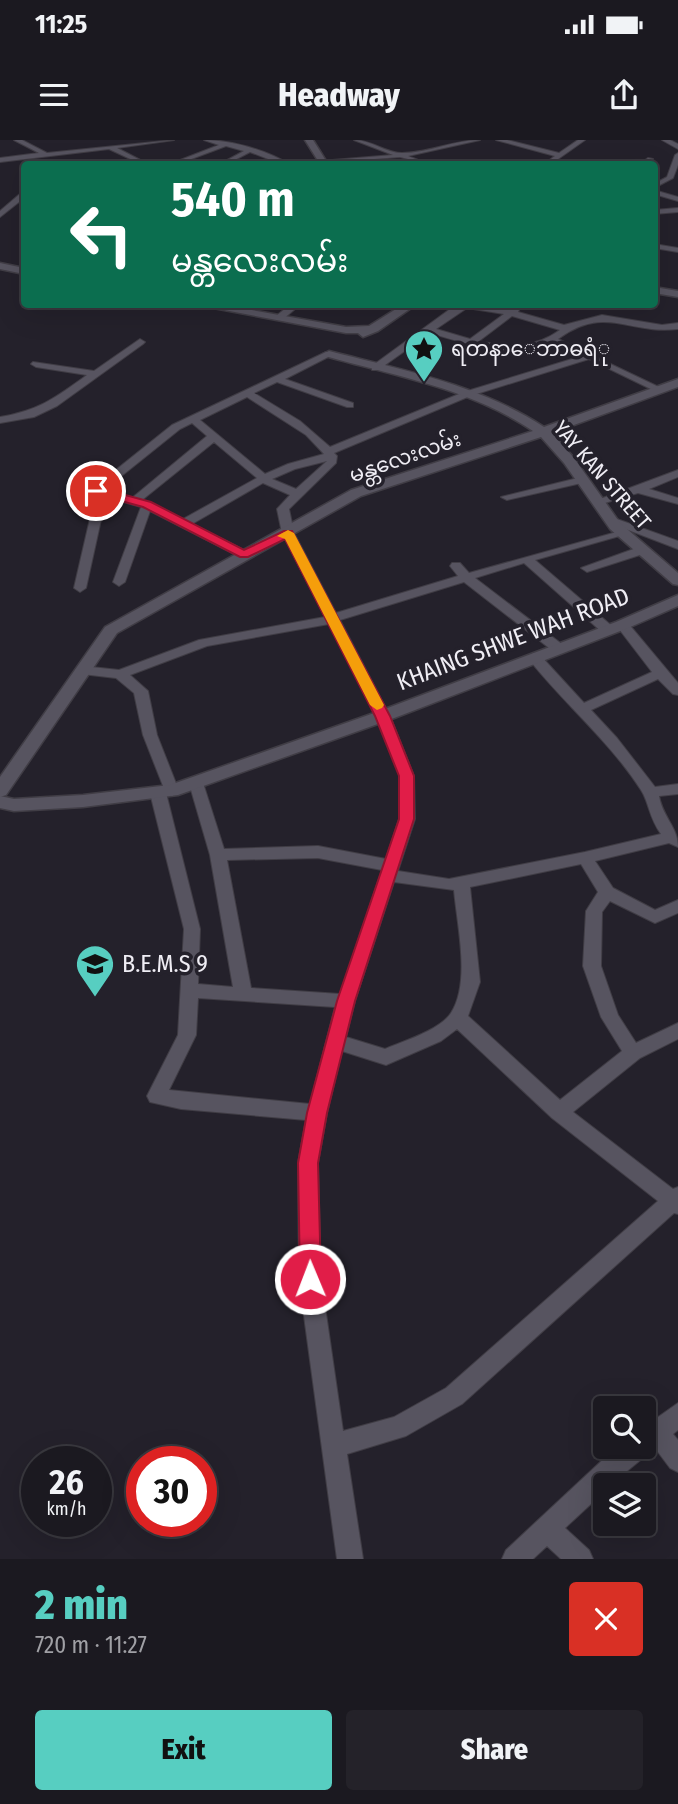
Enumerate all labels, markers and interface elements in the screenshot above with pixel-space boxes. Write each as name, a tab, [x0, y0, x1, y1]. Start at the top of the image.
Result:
text: 11:25	[35, 9, 87, 40]
icon: menu	[35, 76, 73, 114]
text: Headway	[278, 76, 400, 114]
icon: share	[605, 76, 643, 114]
text: 540 m	[171, 170, 295, 229]
icon: left	[56, 189, 147, 280]
text: မန္တလေးလမ်း	[171, 242, 348, 280]
place icon: ရတနာေဘာဓရံု	[403, 328, 445, 383]
place label: ရတနာေဘာဓရံု	[451, 336, 610, 366]
street label: YAY KAN STREET	[548, 415, 656, 535]
street label: မန္တလေးလမ်း	[345, 423, 466, 492]
pin	[66, 461, 126, 521]
icon: arrive	[77, 472, 115, 510]
street label: KHAING SHWE WAH ROAD	[393, 582, 633, 696]
school or university icon: B.E.M.S 9	[74, 943, 116, 998]
place label: B.E.M.S 9	[122, 950, 208, 978]
position arrow	[273, 1242, 347, 1316]
map controls	[593, 1396, 656, 1536]
button: search	[593, 1396, 656, 1459]
speed limit sign: 30	[126, 1446, 217, 1537]
text: 26	[49, 1461, 84, 1503]
button: layers	[593, 1473, 656, 1536]
text: km/h	[46, 1498, 87, 1520]
text: 2 min	[35, 1580, 128, 1630]
button: close	[569, 1582, 643, 1656]
text: 720 m · 11:27	[35, 1631, 147, 1659]
button: Exit	[35, 1710, 332, 1790]
button: Share	[346, 1710, 643, 1790]

